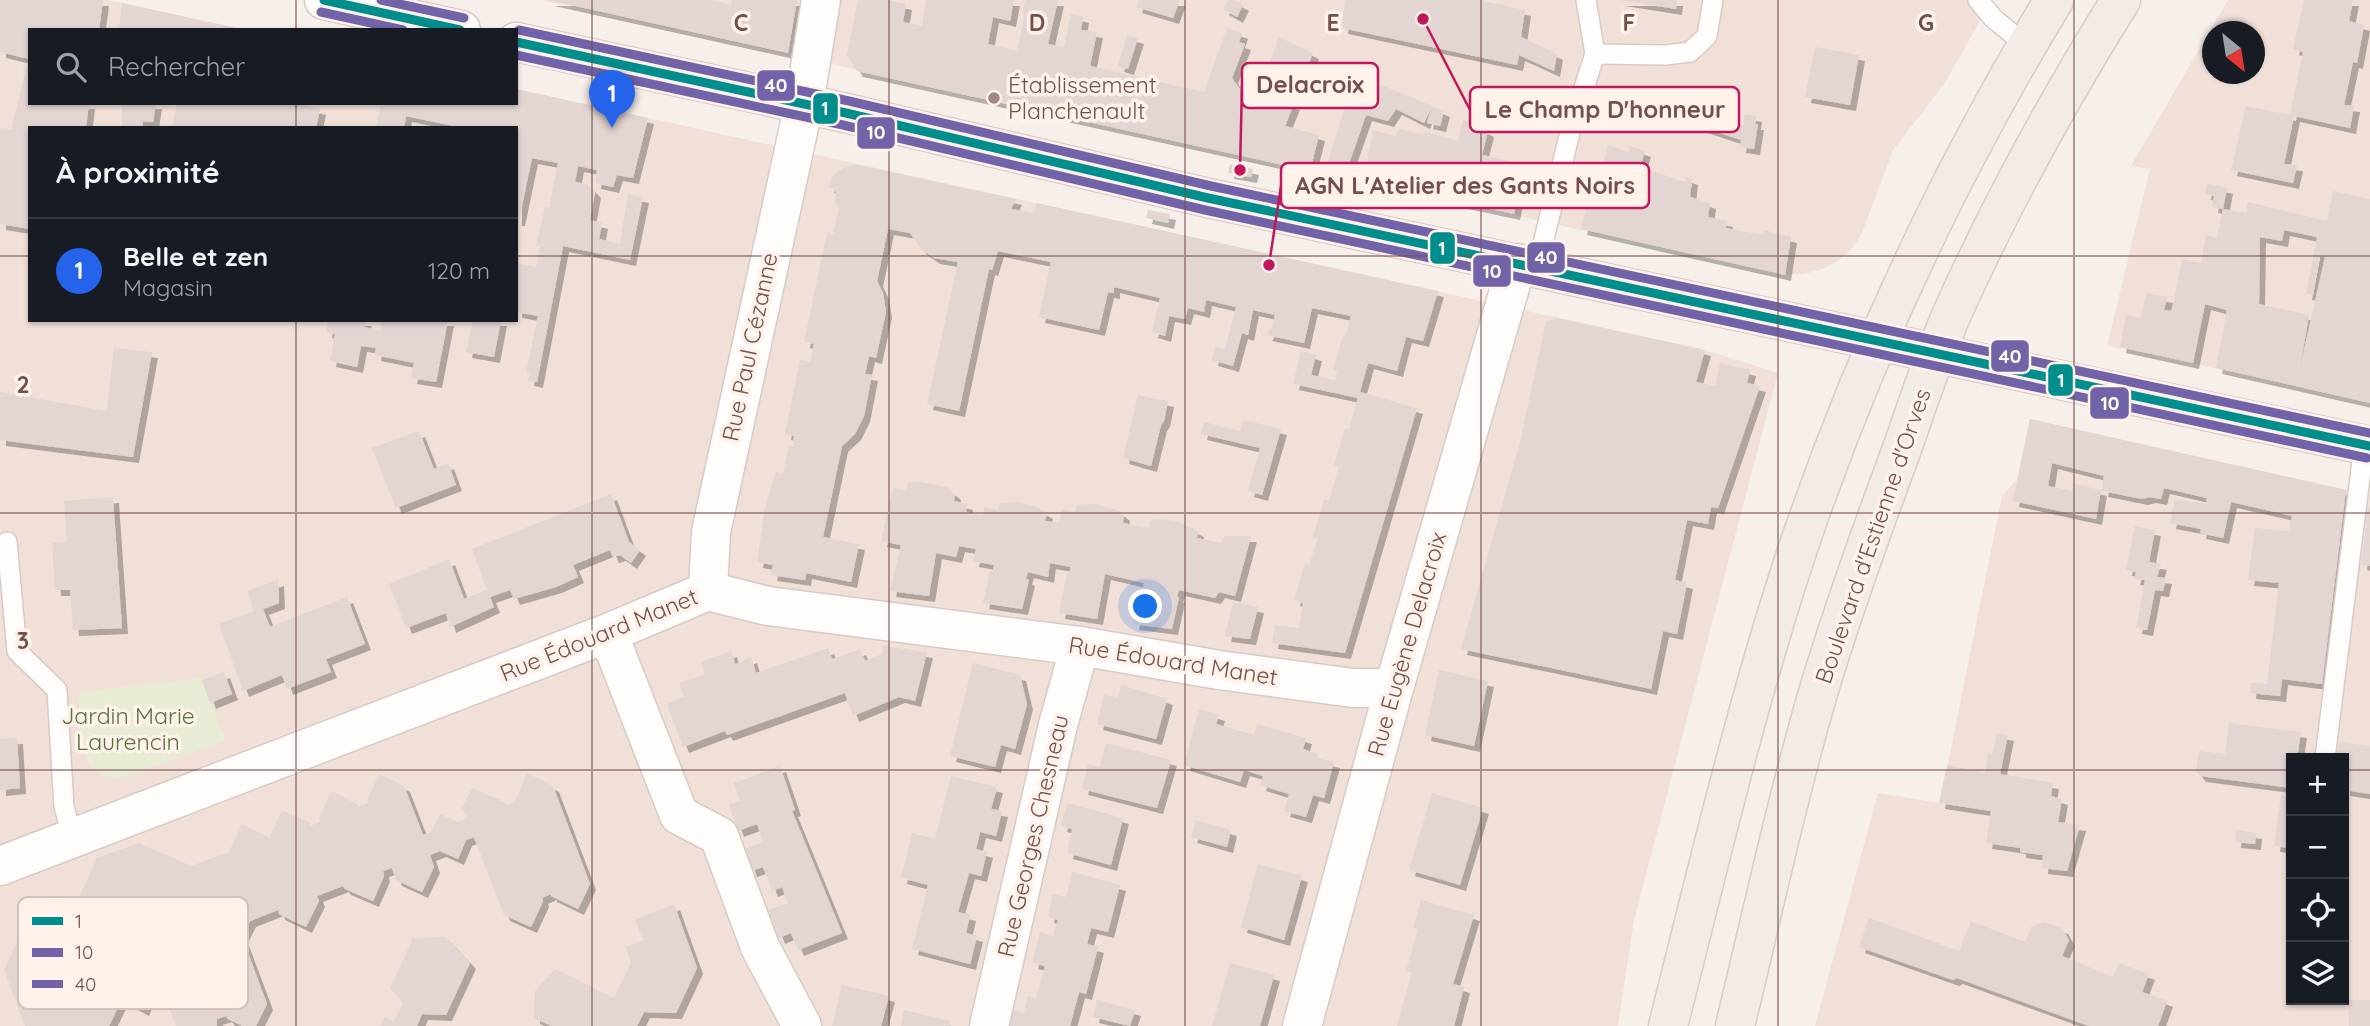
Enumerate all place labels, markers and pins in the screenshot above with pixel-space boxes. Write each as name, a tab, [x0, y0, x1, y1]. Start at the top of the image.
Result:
callout: Delacroix	[1242, 63, 1378, 108]
pin: 1	[589, 70, 635, 128]
place label: Établissement Planchenault	[1008, 70, 1157, 125]
callout: Le Champ D'honneur	[1470, 87, 1739, 132]
marker: Établissement Planchenault	[986, 90, 1002, 106]
callout: AGN L'Atelier des Gants Noirs	[1281, 163, 1649, 208]

